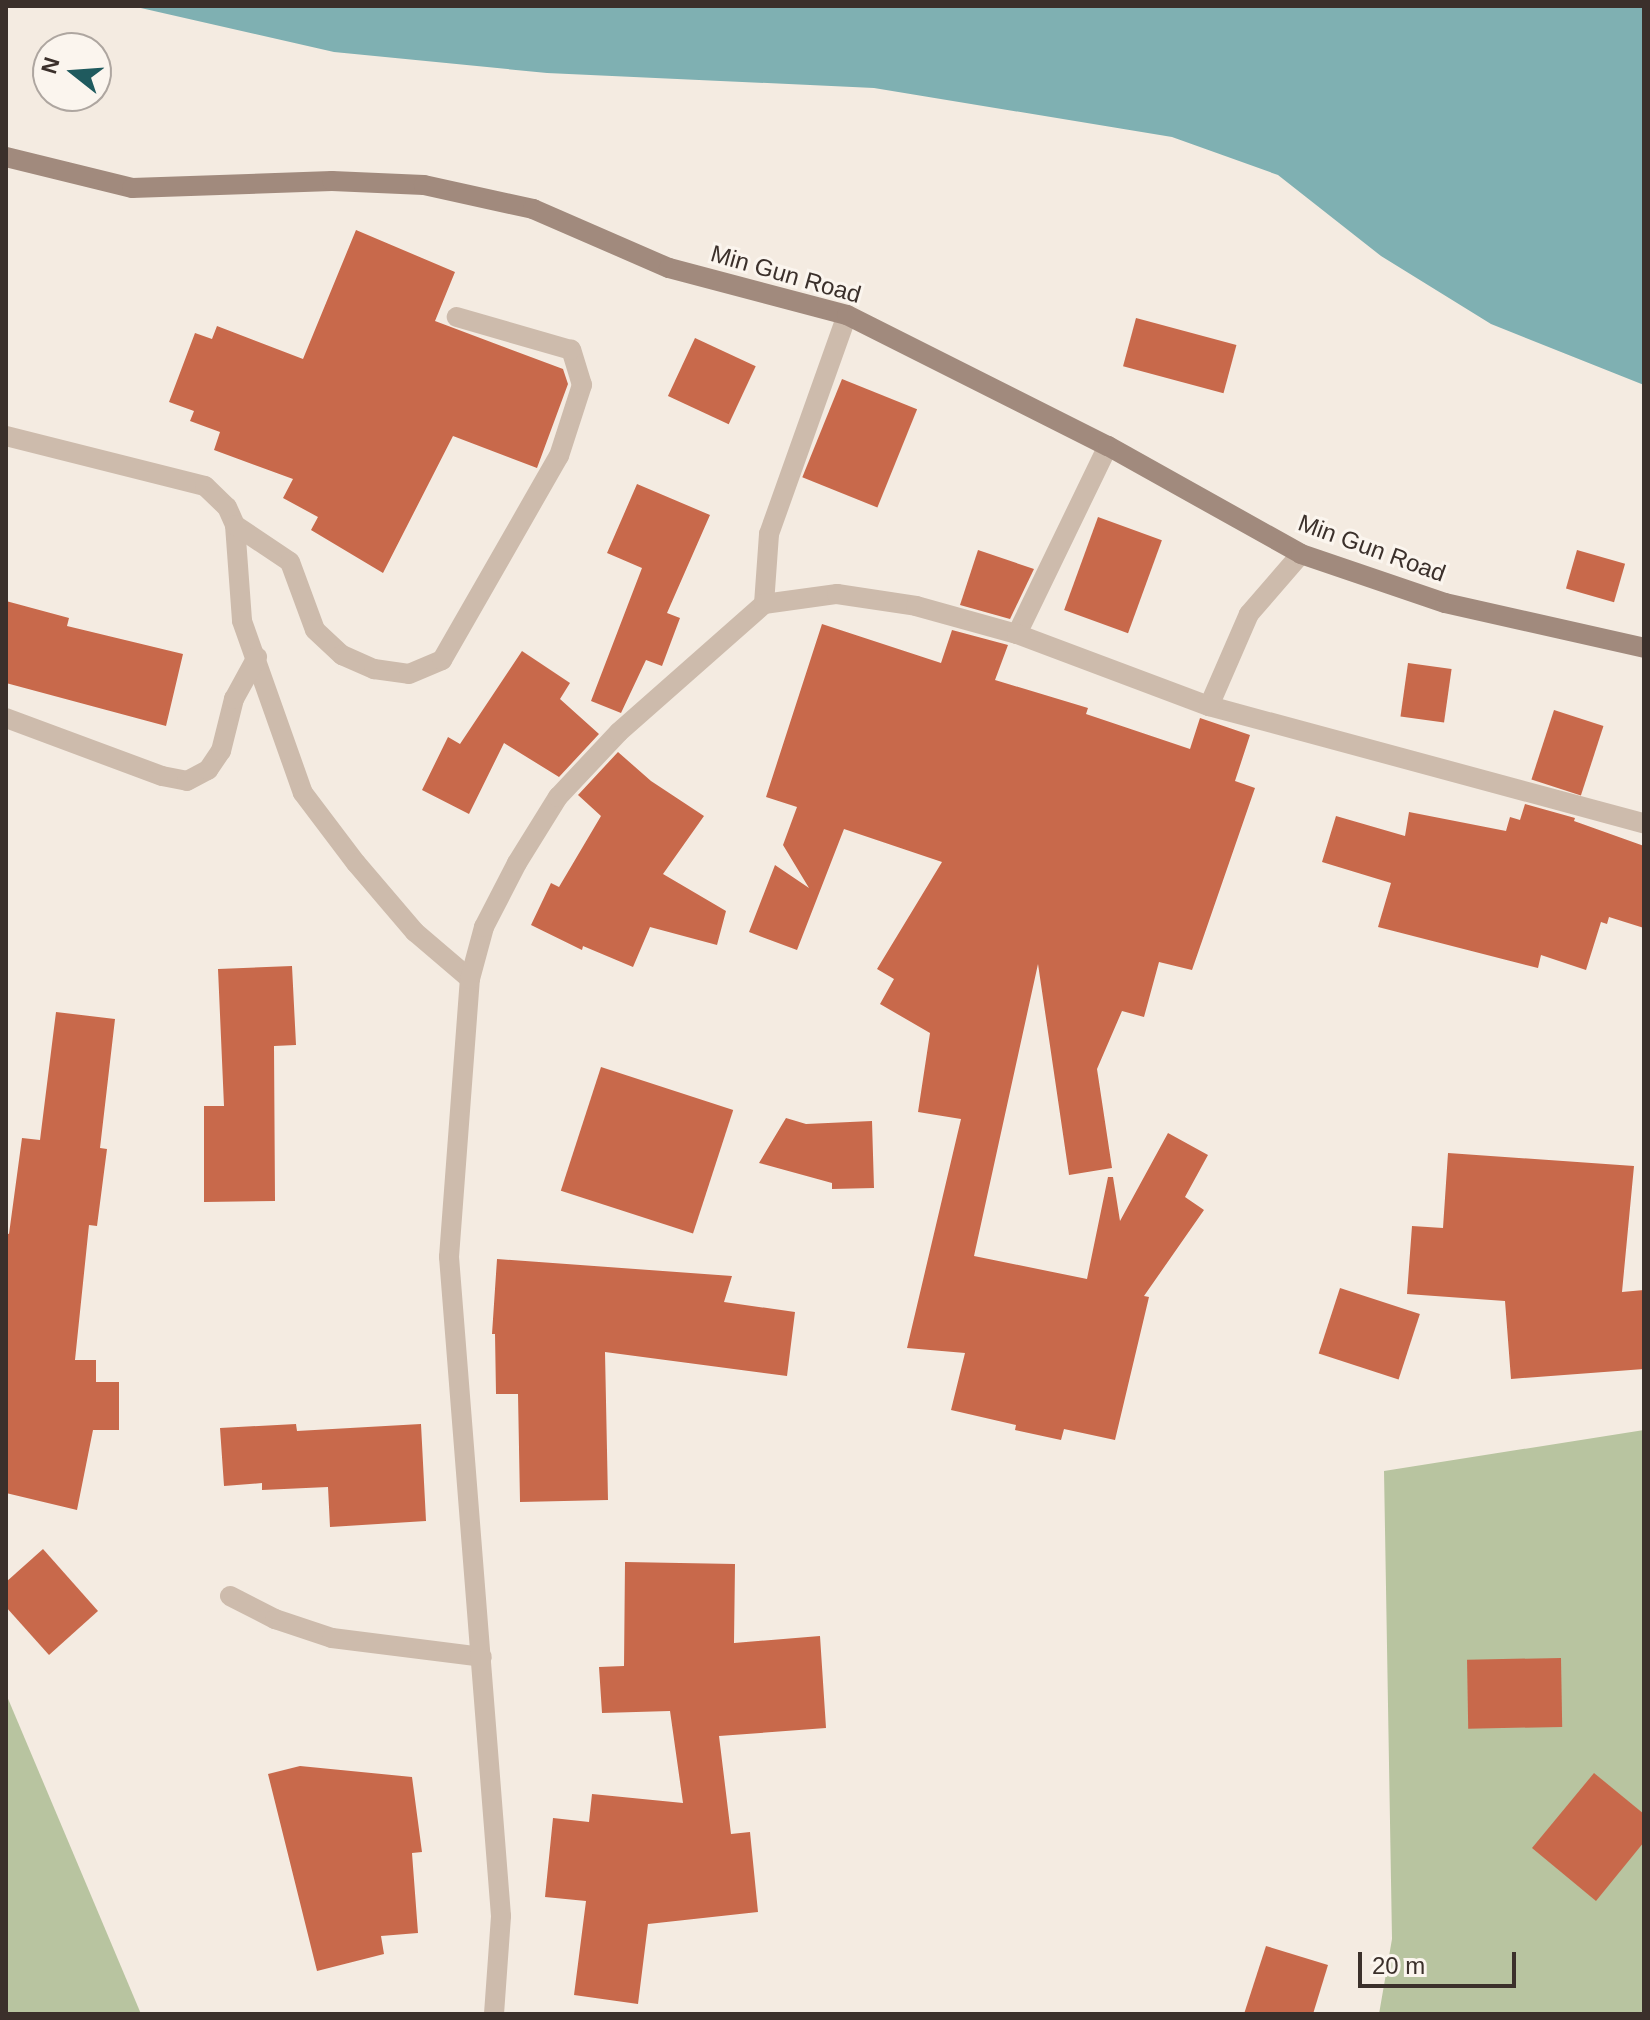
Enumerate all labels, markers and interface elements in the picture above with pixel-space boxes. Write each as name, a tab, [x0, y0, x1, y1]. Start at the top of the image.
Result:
north arrow	[32, 32, 112, 112]
text: N	[36, 54, 65, 77]
street label: Min Gun Road	[708, 239, 864, 309]
street label: Min Gun Road	[1294, 508, 1450, 588]
scale bar	[1362, 1936, 1520, 1986]
text: 20 m	[1372, 1952, 1425, 1979]

